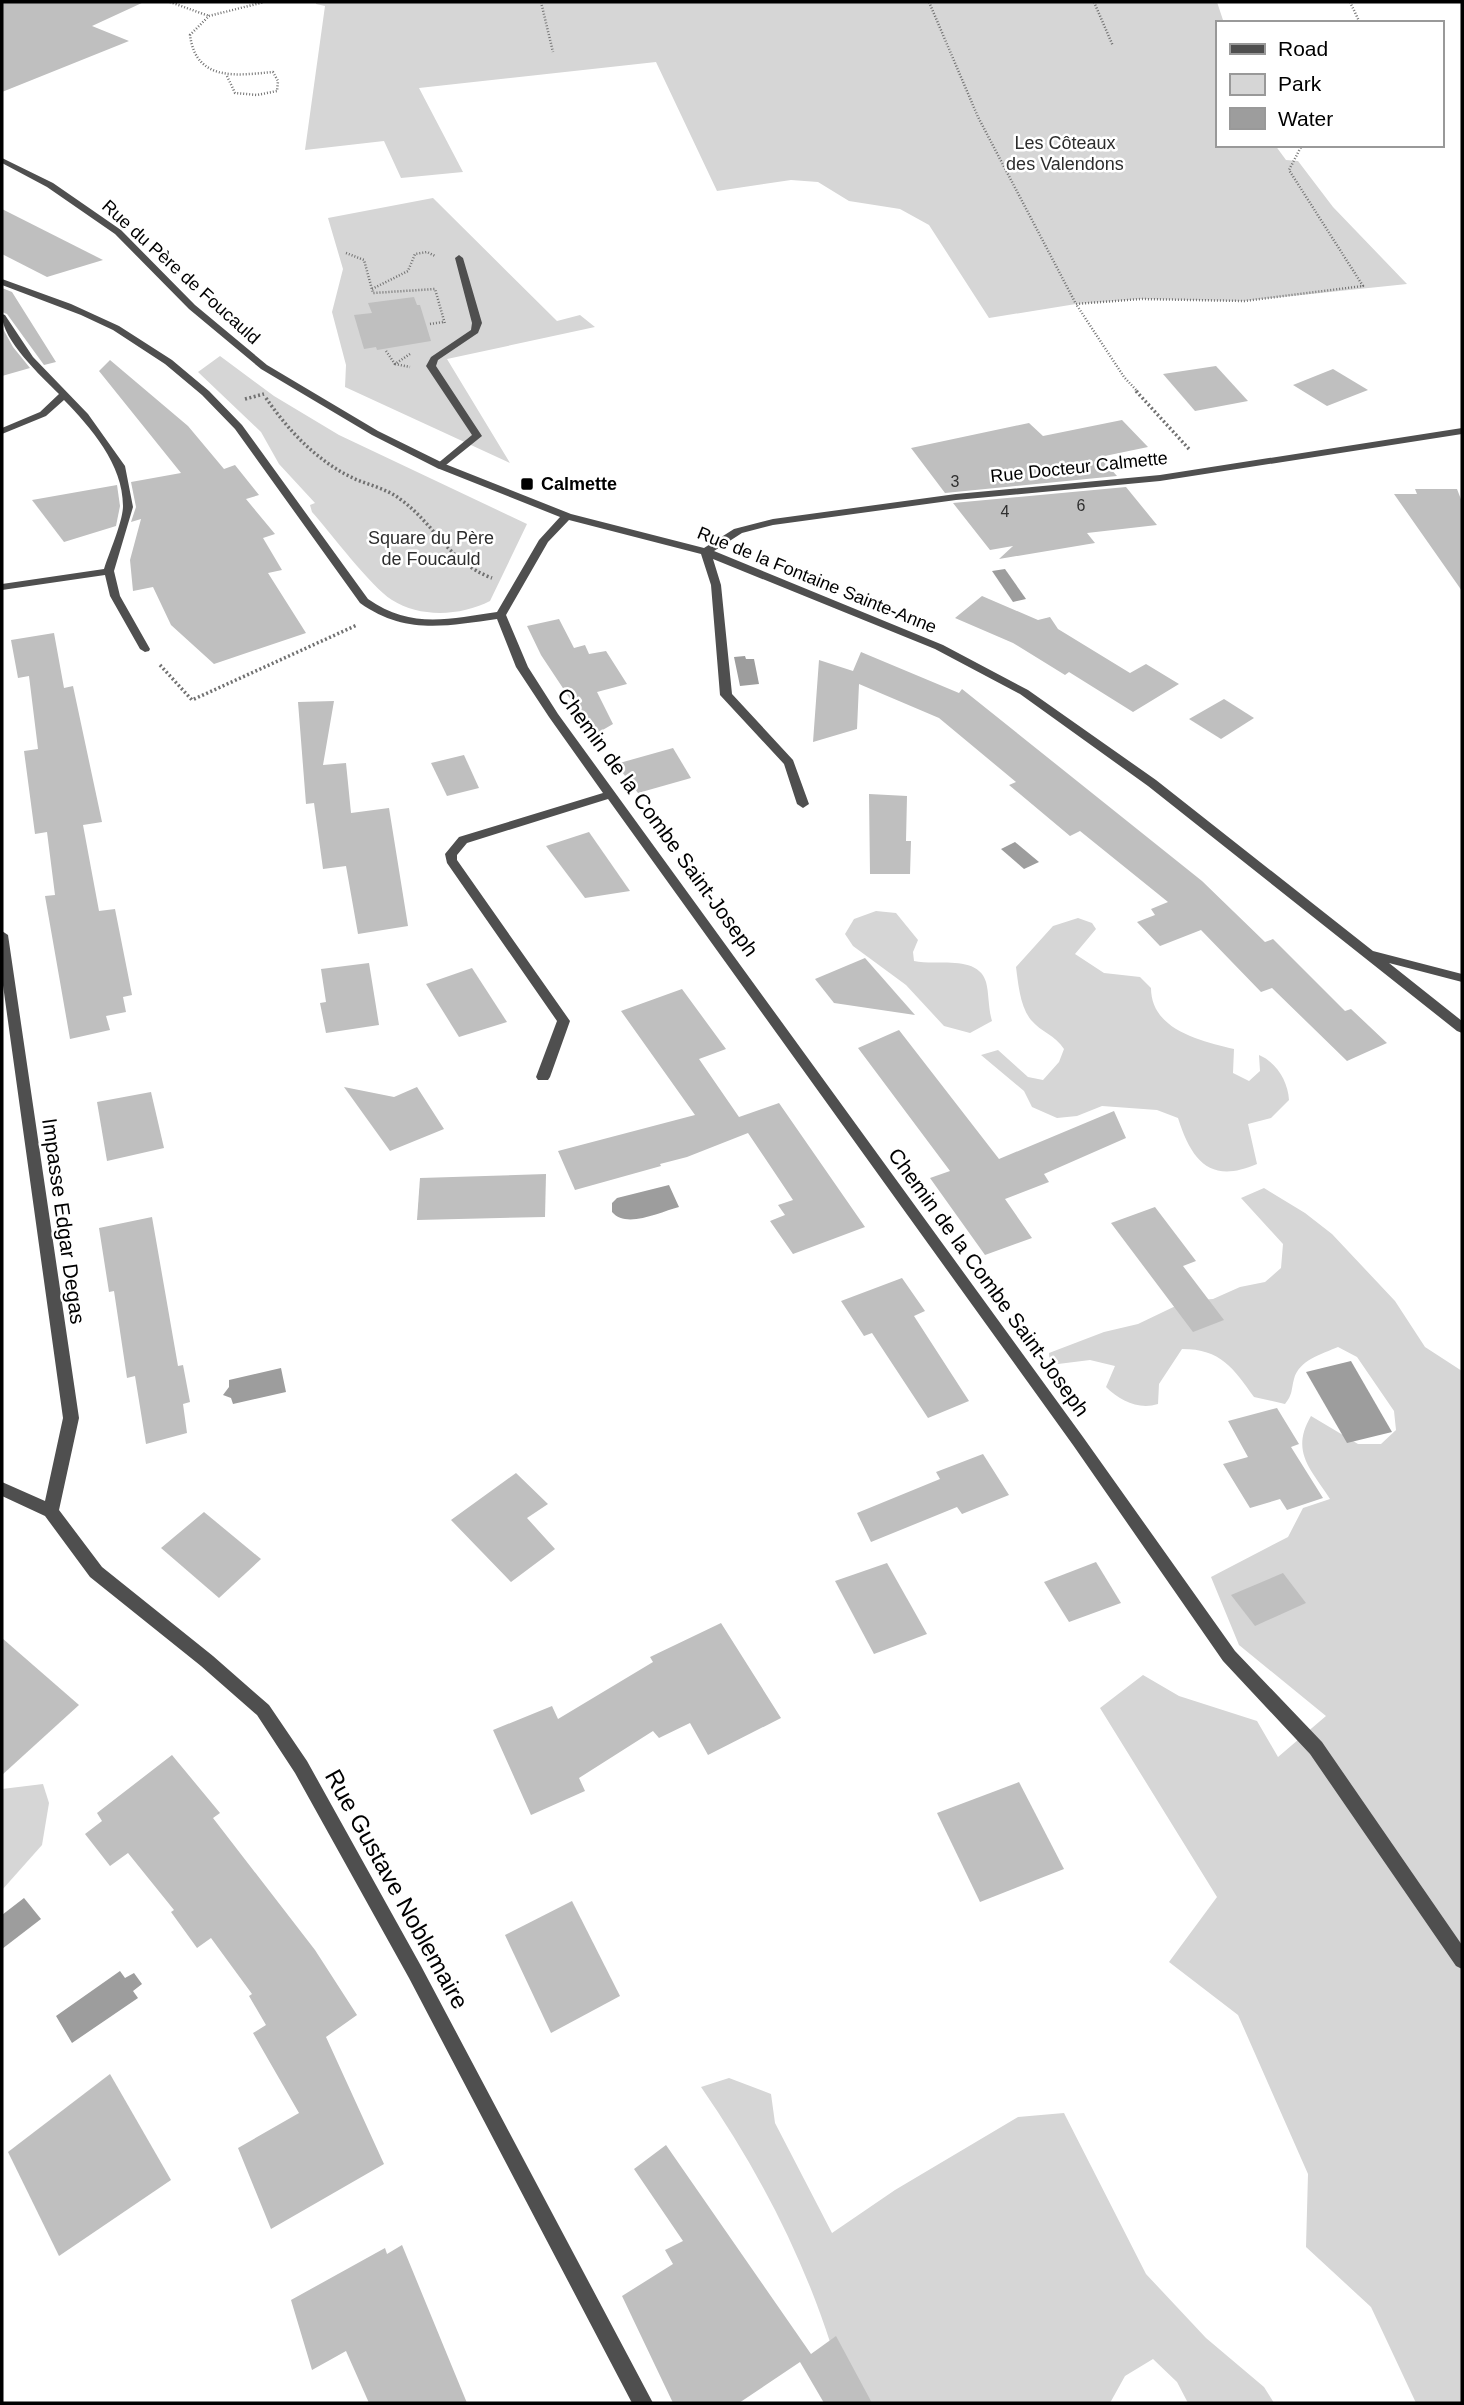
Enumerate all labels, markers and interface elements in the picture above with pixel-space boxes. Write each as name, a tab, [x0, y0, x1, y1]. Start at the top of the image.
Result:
legend	[1216, 21, 1443, 147]
text: Road	[1278, 37, 1328, 60]
text: Park	[1278, 72, 1322, 95]
text: Water	[1278, 107, 1333, 130]
park label: Les Côteaux des Valendons	[1006, 133, 1124, 174]
street label: Rue du Père de Foucauld	[98, 196, 264, 348]
street label: Rue Docteur Calmette	[989, 448, 1169, 486]
house number: 3	[951, 473, 960, 490]
place label: Calmette	[541, 474, 617, 494]
marker: Calmette	[519, 476, 535, 492]
house number: 6	[1077, 497, 1086, 514]
house number: 4	[1001, 503, 1010, 520]
street label: Rue de la Fontaine Sainte-Anne	[694, 523, 940, 637]
park label: Square du Père de Foucauld	[368, 528, 494, 569]
street label: Chemin de la Combe Saint-Joseph	[553, 683, 763, 961]
street label: Impasse Edgar Degas	[38, 1117, 90, 1325]
street label: Chemin de la Combe Saint-Joseph	[884, 1143, 1094, 1421]
street label: Rue Gustave Noblemaire	[320, 1765, 474, 2013]

